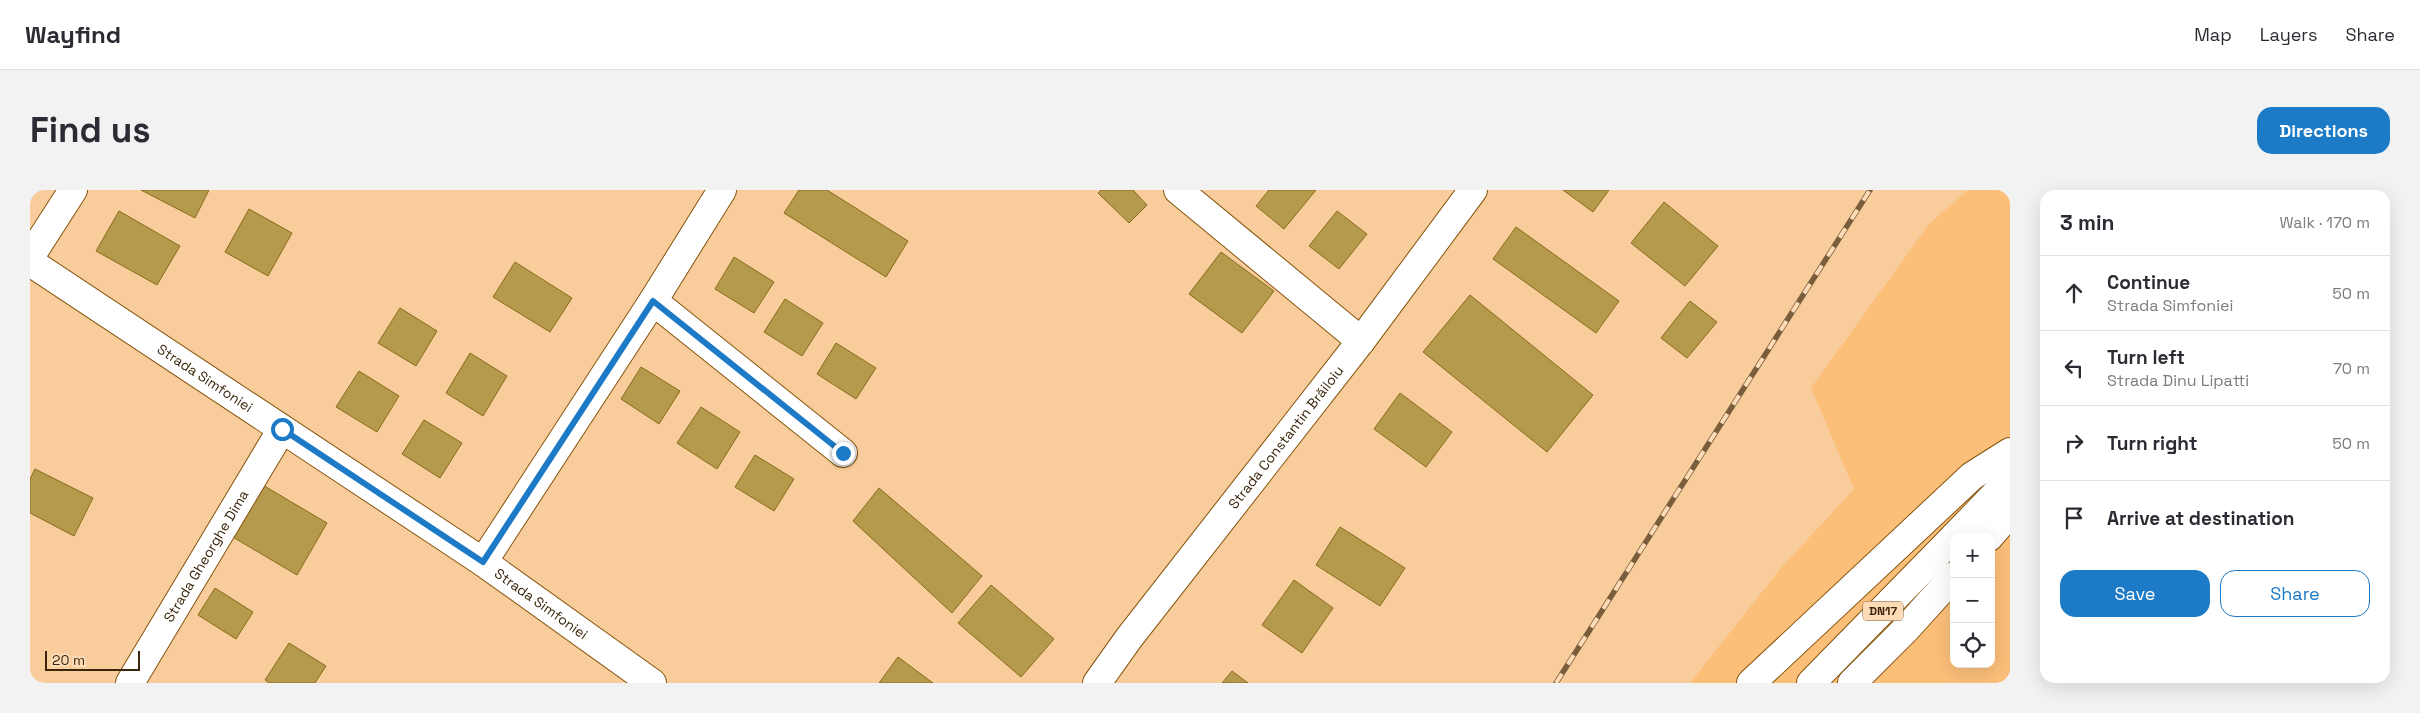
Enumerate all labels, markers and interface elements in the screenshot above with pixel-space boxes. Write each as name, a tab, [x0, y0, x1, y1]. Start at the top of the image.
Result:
text: Wayfind	[25, 19, 121, 50]
text: Map	[2194, 23, 2232, 46]
text: Layers	[2260, 23, 2317, 46]
text: Share	[2345, 23, 2395, 46]
button: Directions	[2257, 107, 2390, 154]
text: Find us	[30, 108, 151, 152]
text: 3 min	[2060, 209, 2115, 236]
text: Walk · 170 m	[2280, 212, 2370, 233]
text: Continue	[2107, 270, 2190, 295]
icon: ahead	[2060, 279, 2088, 307]
text: 50 m	[2332, 283, 2370, 304]
text: Strada Simfoniei	[2107, 295, 2233, 316]
street label: Strada Simfoniei	[154, 340, 256, 416]
text: Turn left	[2107, 345, 2185, 370]
icon: left	[2060, 354, 2088, 382]
text: 70 m	[2333, 358, 2370, 379]
street label: Strada Constantin Brăiloiu	[1224, 362, 1347, 513]
text: Strada Dinu Lipatti	[2107, 370, 2249, 391]
route start	[271, 418, 294, 441]
icon: right	[2060, 429, 2088, 457]
text: Turn right	[2107, 431, 2197, 456]
text: 50 m	[2332, 433, 2370, 454]
route end	[832, 442, 855, 465]
street label: Strada Gheorghe Dima	[160, 487, 252, 625]
icon: arrive	[2060, 504, 2088, 532]
text: Arrive at destination	[2107, 506, 2295, 531]
map controls	[1950, 533, 1995, 668]
button: +	[1950, 533, 1995, 578]
street label: Strada Simfoniei	[491, 564, 592, 643]
button: Save	[2060, 570, 2210, 617]
button: Share	[2220, 570, 2370, 617]
button: −	[1950, 578, 1995, 623]
road number: DN17	[1863, 602, 1903, 621]
button: locate	[1950, 623, 1995, 668]
scale bar	[45, 648, 140, 671]
text: 20 m	[52, 651, 85, 669]

